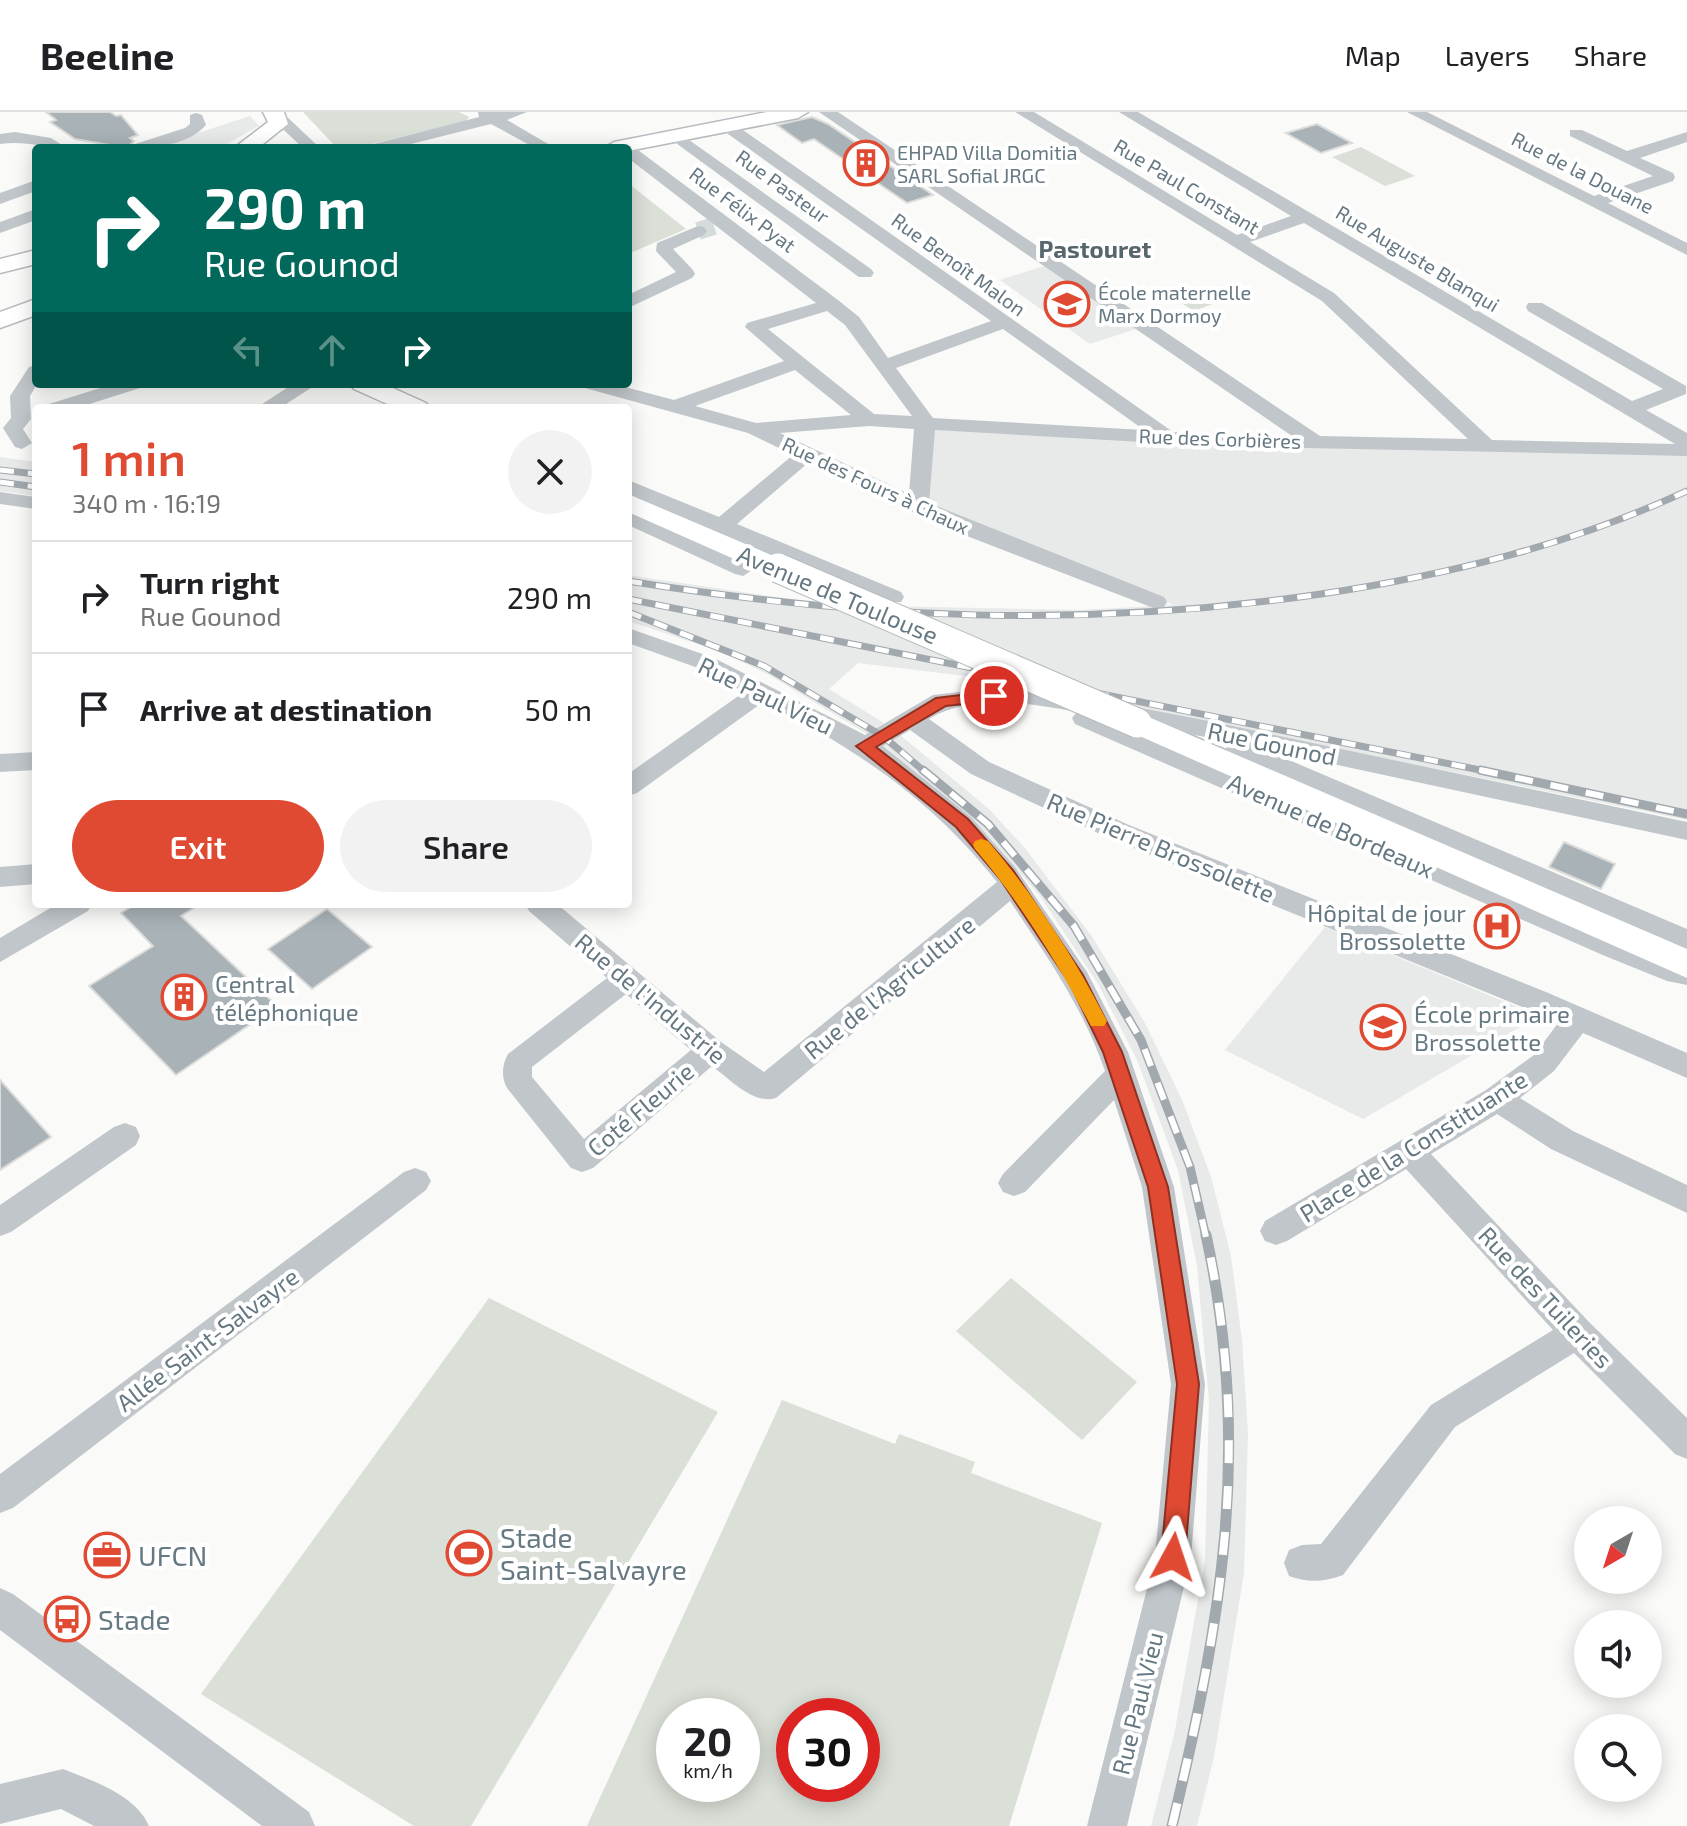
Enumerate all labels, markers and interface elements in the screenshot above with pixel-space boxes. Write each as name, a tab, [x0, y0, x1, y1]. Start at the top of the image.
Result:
text: Beeline	[40, 32, 174, 78]
text: Map	[1345, 38, 1401, 72]
text: Layers	[1445, 38, 1530, 72]
text: Share	[1574, 38, 1647, 72]
street label: Rue de la Douane	[1508, 126, 1658, 218]
street label: Rue Paul Constant	[1110, 133, 1264, 239]
building icon: EHPAD Villa Domitia SARL Sofial JRGC	[842, 139, 890, 187]
place label: EHPAD Villa Domitia SARL Sofial JRGC	[897, 140, 1078, 187]
street label: Rue Pasteur	[732, 144, 834, 228]
street label: Rue Félix Pyat	[685, 161, 801, 257]
text: 290 m	[204, 173, 366, 240]
icon: right	[72, 176, 176, 280]
street label: Rue Auguste Blanqui	[1332, 200, 1504, 316]
street label: Rue Benoît Malon	[887, 207, 1031, 321]
district label: Pastouret	[1039, 234, 1152, 263]
text: Rue Gounod	[204, 241, 400, 284]
school or university icon: École maternelle Marx Dormoy	[1043, 280, 1091, 328]
place label: École maternelle Marx Dormoy	[1098, 280, 1251, 327]
icon: left	[226, 328, 270, 372]
icon: ahead	[310, 328, 354, 372]
icon: right	[394, 328, 438, 372]
street label: Rue des Corbières	[1138, 423, 1302, 453]
text: 1 min	[72, 428, 186, 486]
button: close	[508, 430, 592, 514]
street label: Rue des Fours à Chaux	[779, 431, 973, 539]
text: 340 m · 16:19	[72, 487, 221, 518]
street label: Avenue de Toulouse	[733, 539, 943, 649]
text: Turn right	[140, 564, 280, 600]
icon: right	[72, 575, 116, 619]
text: 290 m	[507, 579, 592, 615]
text: Rue Gounod	[140, 600, 281, 631]
street label: Rue Paul Vieu	[694, 650, 838, 740]
pin	[960, 662, 1028, 730]
icon: arrive	[972, 674, 1016, 718]
icon: arrive	[72, 687, 116, 731]
text: Arrive at destination	[140, 691, 432, 727]
text: 50 m	[525, 691, 592, 727]
street label: Rue Gounod	[1205, 715, 1339, 771]
street label: Avenue de Bordeaux	[1224, 767, 1439, 883]
street label: Rue Pierre Brossolette	[1043, 786, 1279, 908]
button: Exit	[72, 800, 324, 892]
button: Share	[340, 800, 592, 892]
place label: Hôpital de jour Brossolette	[1307, 898, 1466, 955]
hospital icon: Hôpital de jour Brossolette	[1473, 902, 1521, 950]
street label: Rue de l'Agriculture	[798, 909, 980, 1065]
street label: Rue de l'Industrie	[570, 927, 732, 1069]
place label: Central téléphonique	[215, 969, 359, 1026]
building icon: Central téléphonique	[160, 973, 208, 1021]
place label: École primaire Brossolette	[1414, 999, 1570, 1056]
school or university icon: École primaire Brossolette	[1359, 1003, 1407, 1051]
street label: Coté Fleurie	[581, 1056, 699, 1162]
street label: Place de la Constituante	[1294, 1064, 1532, 1228]
street label: Rue des Tuileries	[1473, 1220, 1619, 1374]
street label: Allée Saint-Salvayre	[110, 1261, 304, 1417]
north arrow	[1574, 1506, 1662, 1594]
map controls	[1574, 1506, 1662, 1802]
position arrow	[1131, 1515, 1215, 1599]
place label: Stade Saint-Salvayre	[500, 1520, 687, 1586]
sports icon: Stade Saint-Salvayre	[445, 1529, 493, 1577]
office icon: UFCN	[83, 1531, 131, 1579]
place label: UFCN	[138, 1538, 207, 1572]
bus stop icon: Stade	[43, 1595, 91, 1643]
place label: Stade	[98, 1602, 171, 1636]
button: sound	[1574, 1610, 1662, 1698]
street label: Rue Paul Vieu	[1105, 1629, 1169, 1777]
speed limit sign: 30	[776, 1698, 880, 1802]
button: search	[1574, 1714, 1662, 1802]
text: 20	[684, 1716, 732, 1764]
text: km/h	[683, 1758, 733, 1782]

